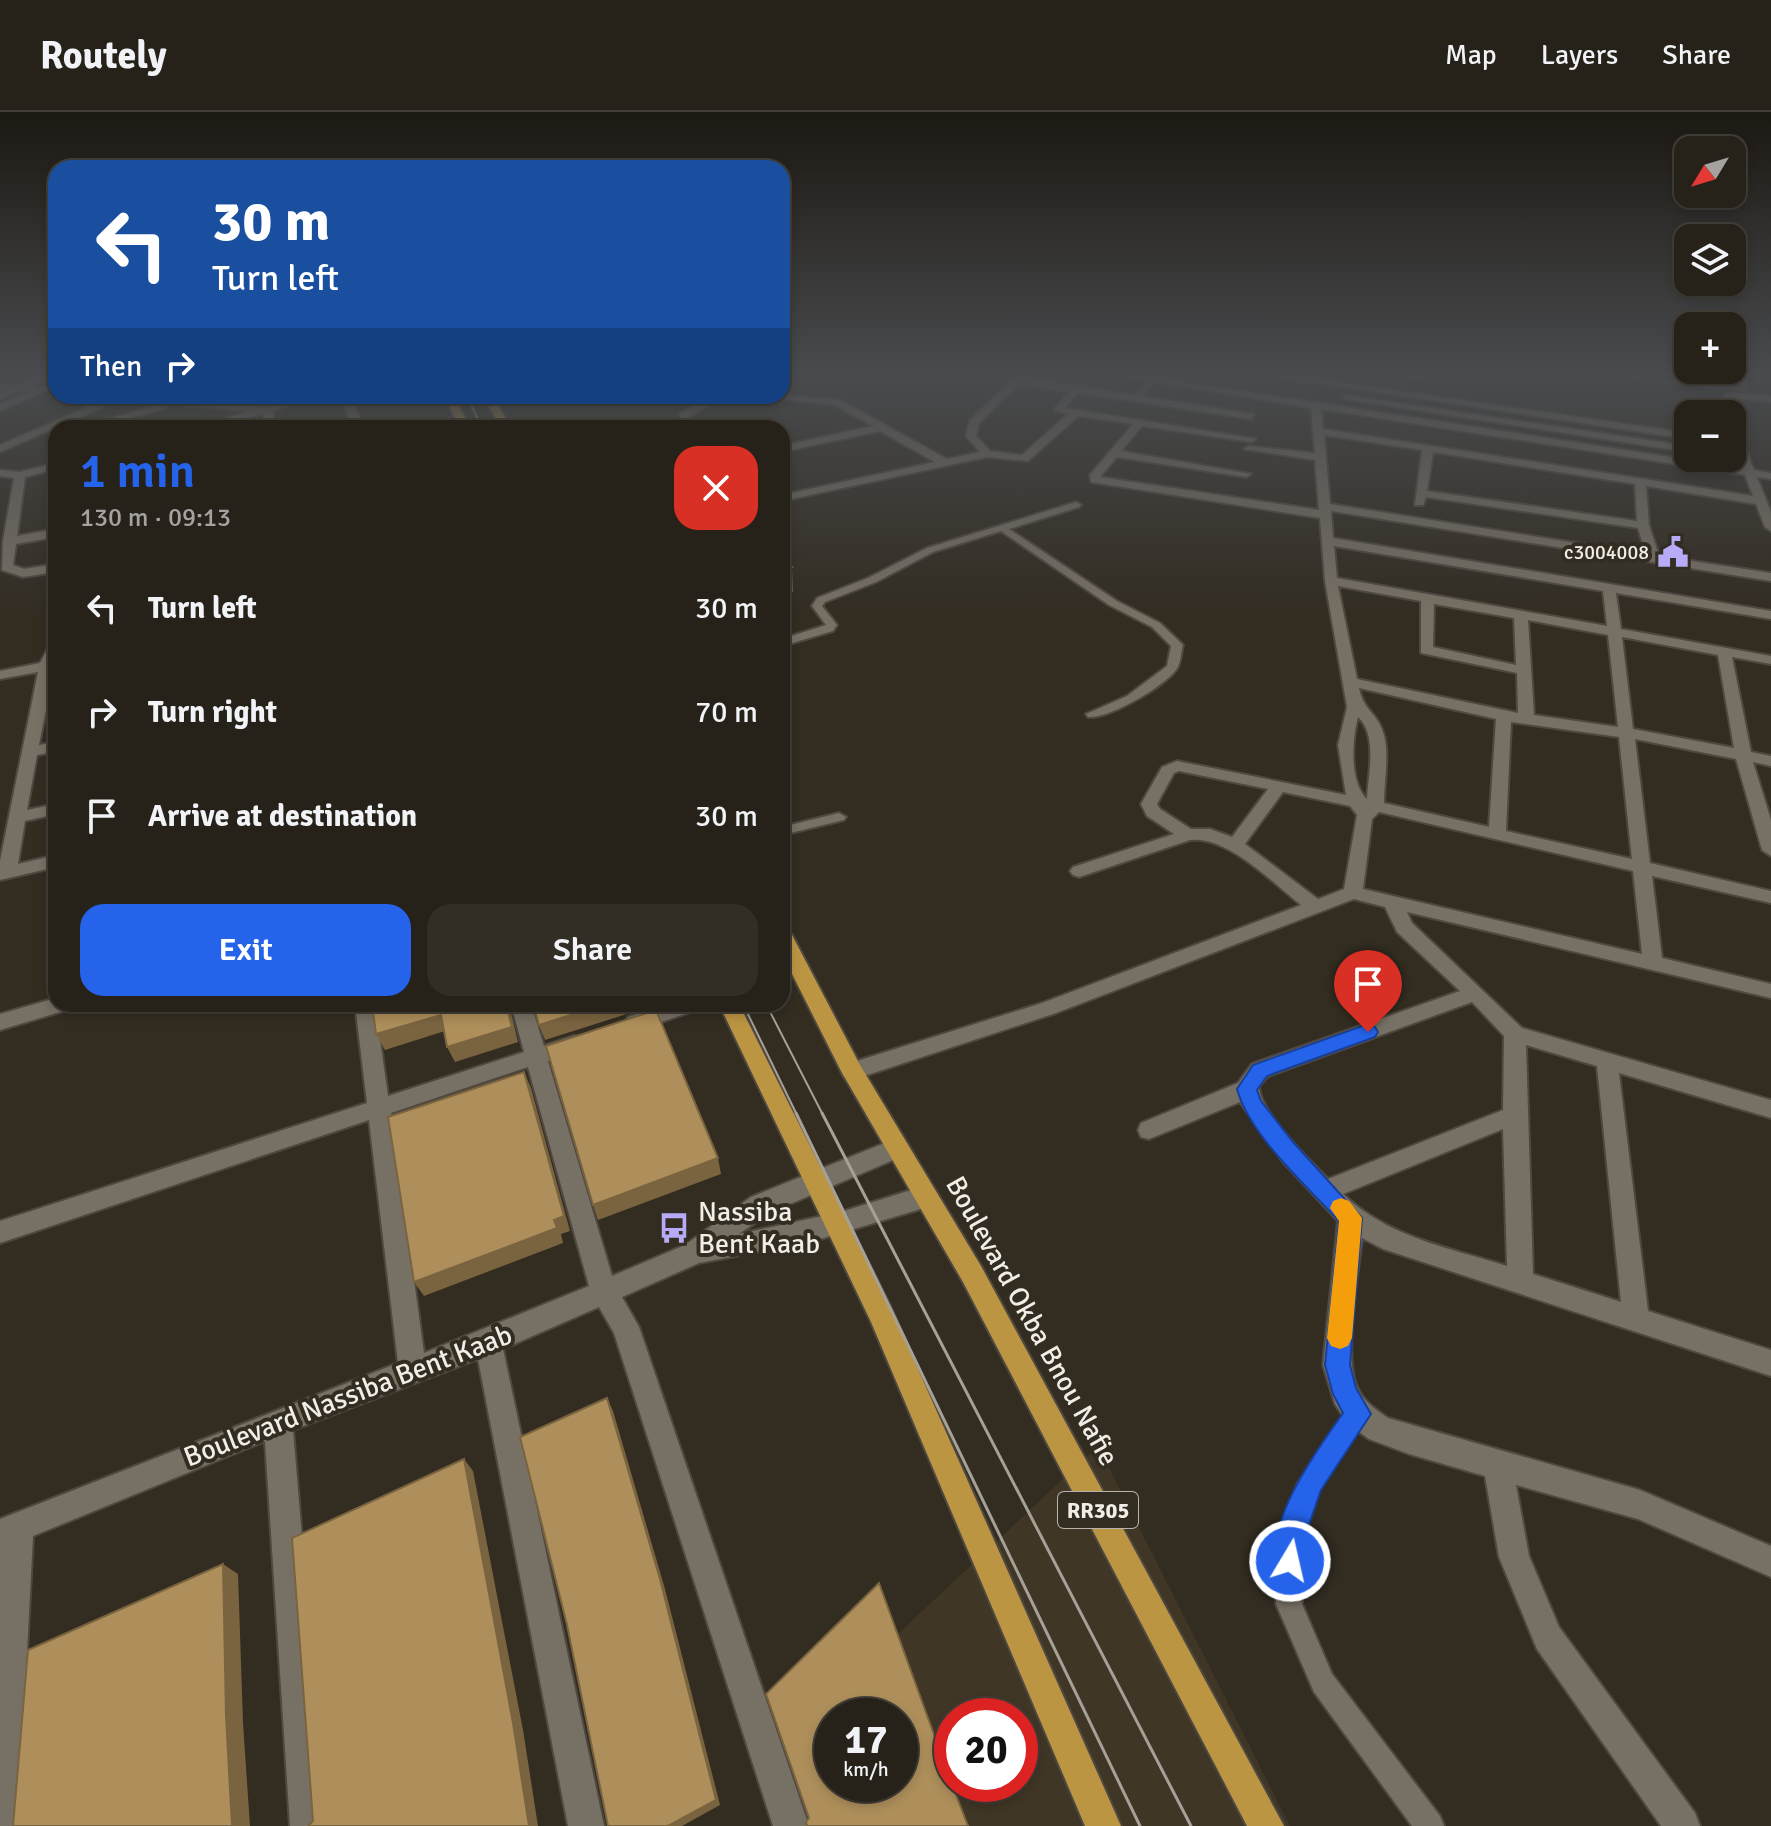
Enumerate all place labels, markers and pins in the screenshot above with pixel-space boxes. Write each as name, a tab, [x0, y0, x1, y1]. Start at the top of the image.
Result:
public building icon: c3004008	[1656, 535, 1690, 569]
place label: c3004008	[1564, 540, 1649, 565]
pin	[1334, 950, 1402, 1032]
place label: Nassiba Bent Kaab	[698, 1195, 820, 1261]
bus stop icon: Nassiba Bent Kaab	[657, 1211, 691, 1245]

